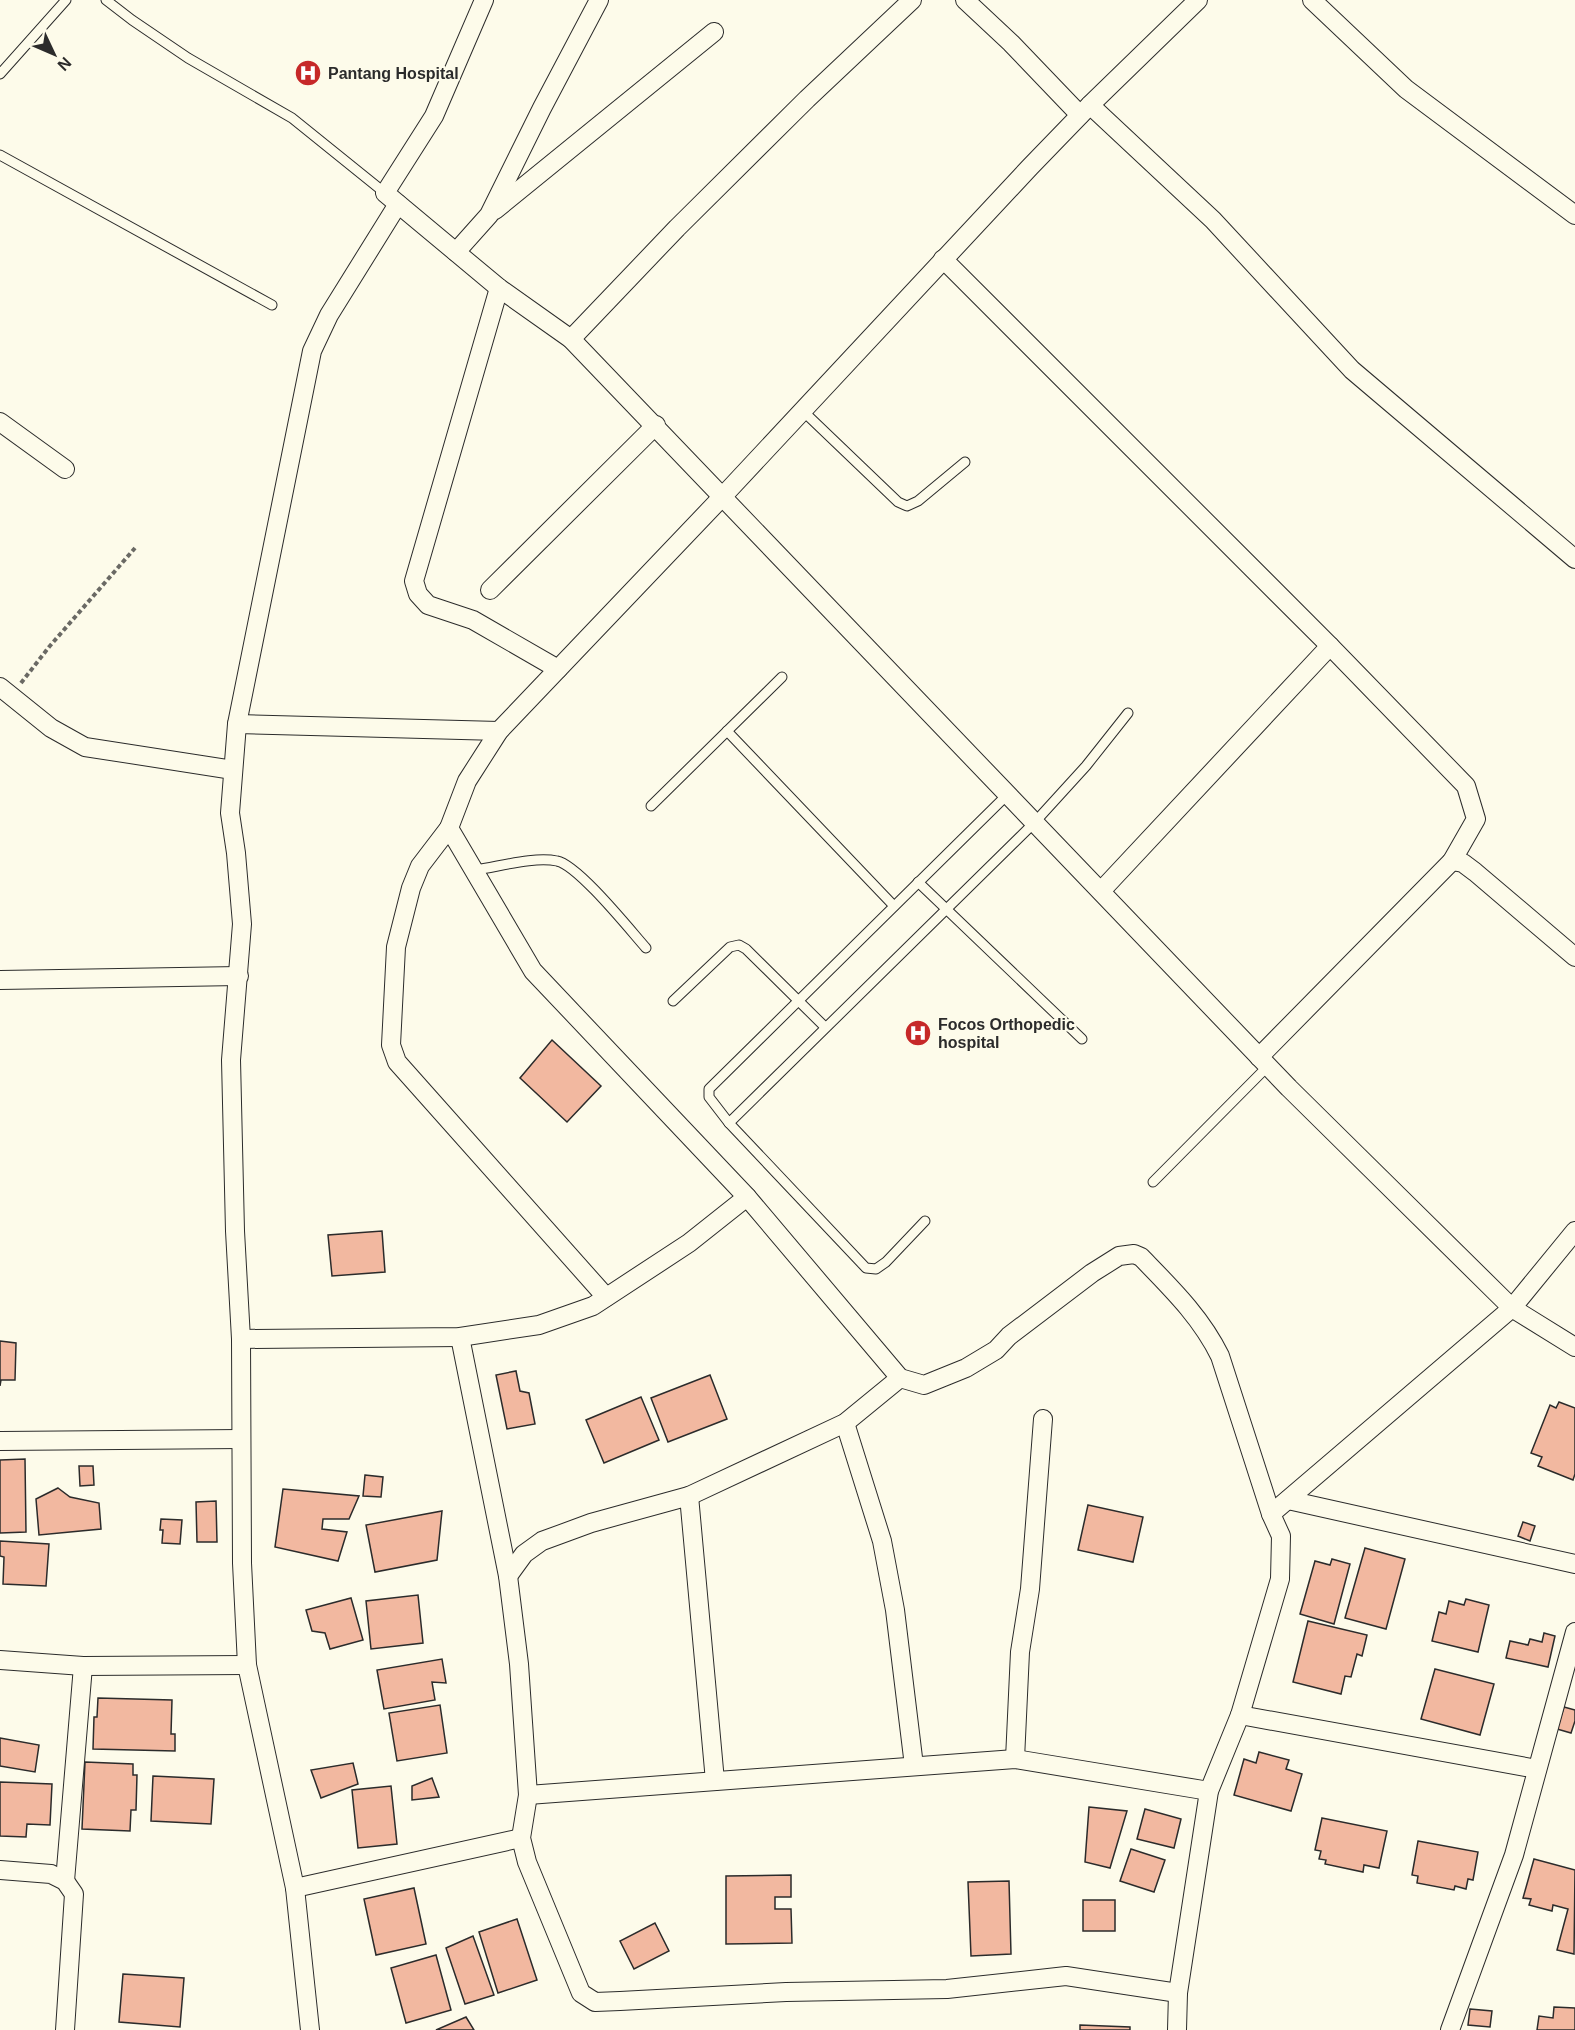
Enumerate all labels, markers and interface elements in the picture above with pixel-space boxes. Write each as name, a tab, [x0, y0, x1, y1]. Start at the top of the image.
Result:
north arrow	[24, 24, 84, 84]
text: N	[54, 54, 75, 74]
hospital icon: Pantang Hospital	[293, 58, 323, 88]
place label: Pantang Hospital	[328, 65, 459, 82]
place label: Focos Orthopedic hospital	[938, 1016, 1075, 1051]
hospital icon: Focos Orthopedic hospital	[903, 1018, 933, 1048]

